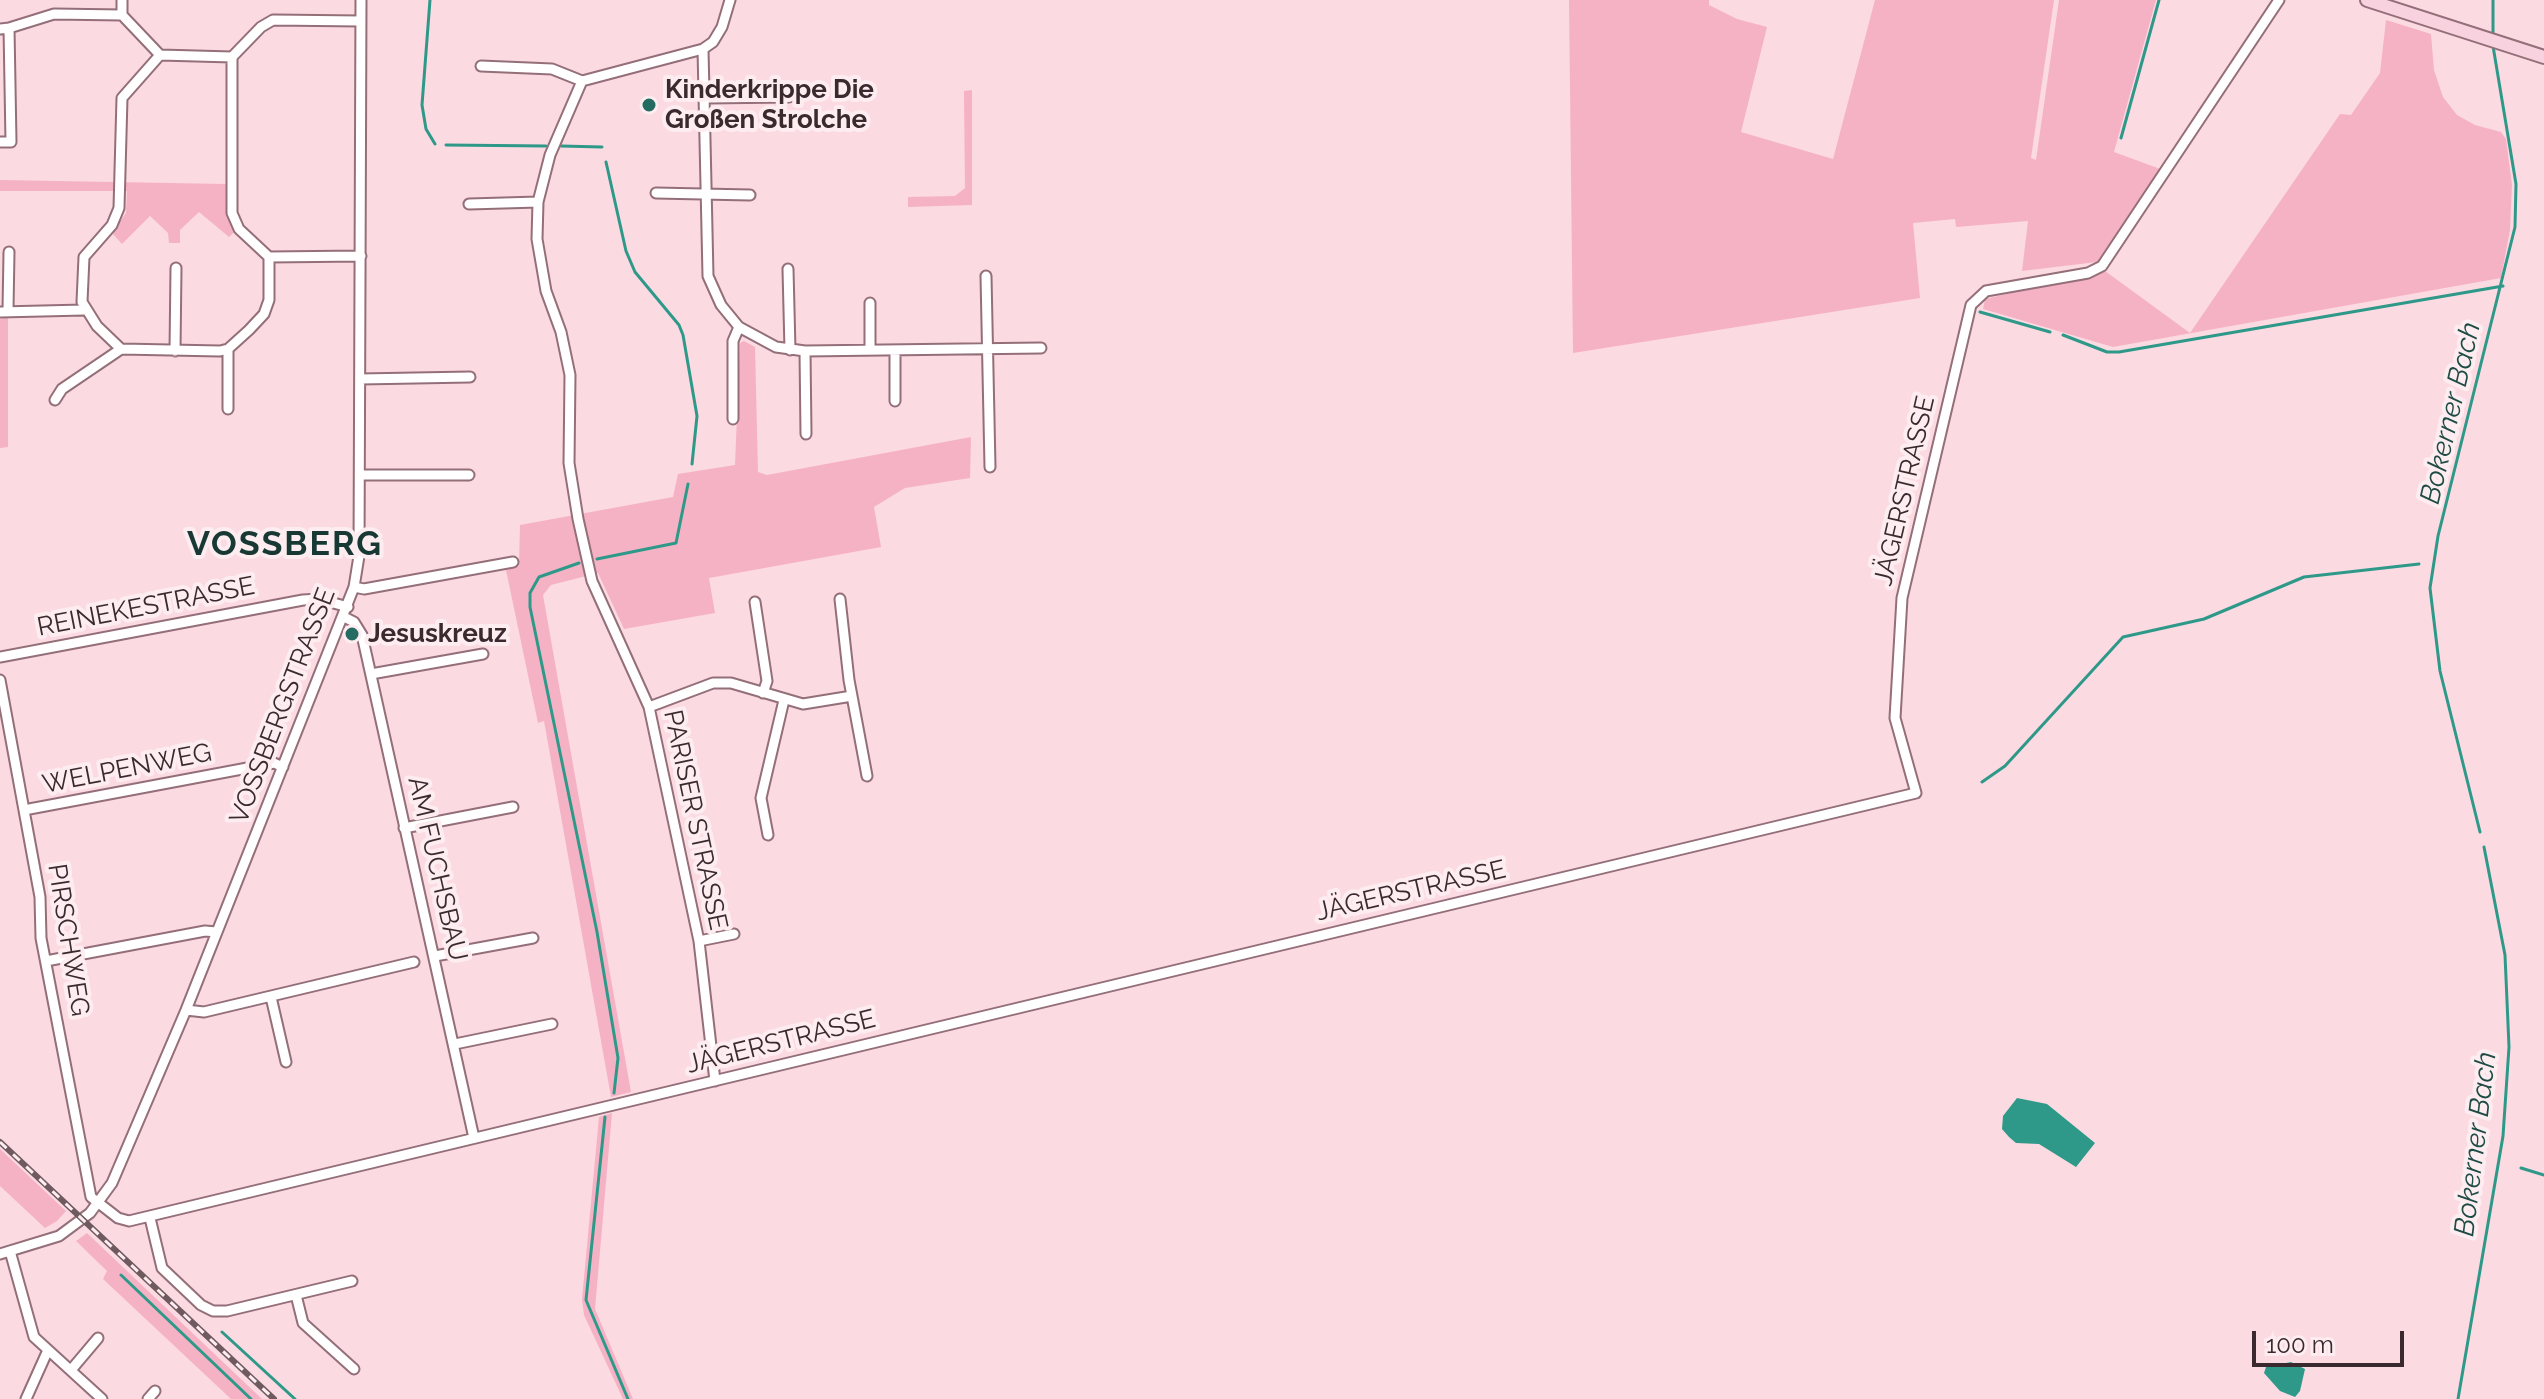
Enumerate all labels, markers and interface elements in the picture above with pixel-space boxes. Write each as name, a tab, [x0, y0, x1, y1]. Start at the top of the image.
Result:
place label: Kinderkrippe Die Großen Strolche	[665, 74, 874, 136]
marker: Kinderkrippe Die Großen Strolche	[640, 96, 658, 114]
water label: Bokerner Bach	[2414, 319, 2488, 507]
street label: JÄGERSTRASSE	[1868, 393, 1942, 589]
district label: VOSSBERG	[187, 525, 383, 565]
street label: REINEKESTRASSE	[35, 571, 257, 643]
street label: VOSSBERGSTRASSE	[224, 584, 342, 828]
place label: Jesuskreuz	[368, 618, 507, 650]
marker: Jesuskreuz	[343, 625, 361, 643]
street label: PARISER STRASSE	[656, 707, 734, 933]
street label: WELPENWEG	[40, 737, 214, 801]
street label: AM FUCHSBAU	[401, 774, 473, 964]
street label: JÄGERSTRASSE	[1313, 854, 1509, 928]
street label: PIRSCHWEG	[41, 862, 95, 1018]
street label: JÄGERSTRASSE	[683, 1003, 879, 1081]
water label: Bokerner Bach	[2448, 1050, 2504, 1238]
scale bar	[2256, 1315, 2408, 1365]
text: 100 m	[2266, 1330, 2334, 1359]

